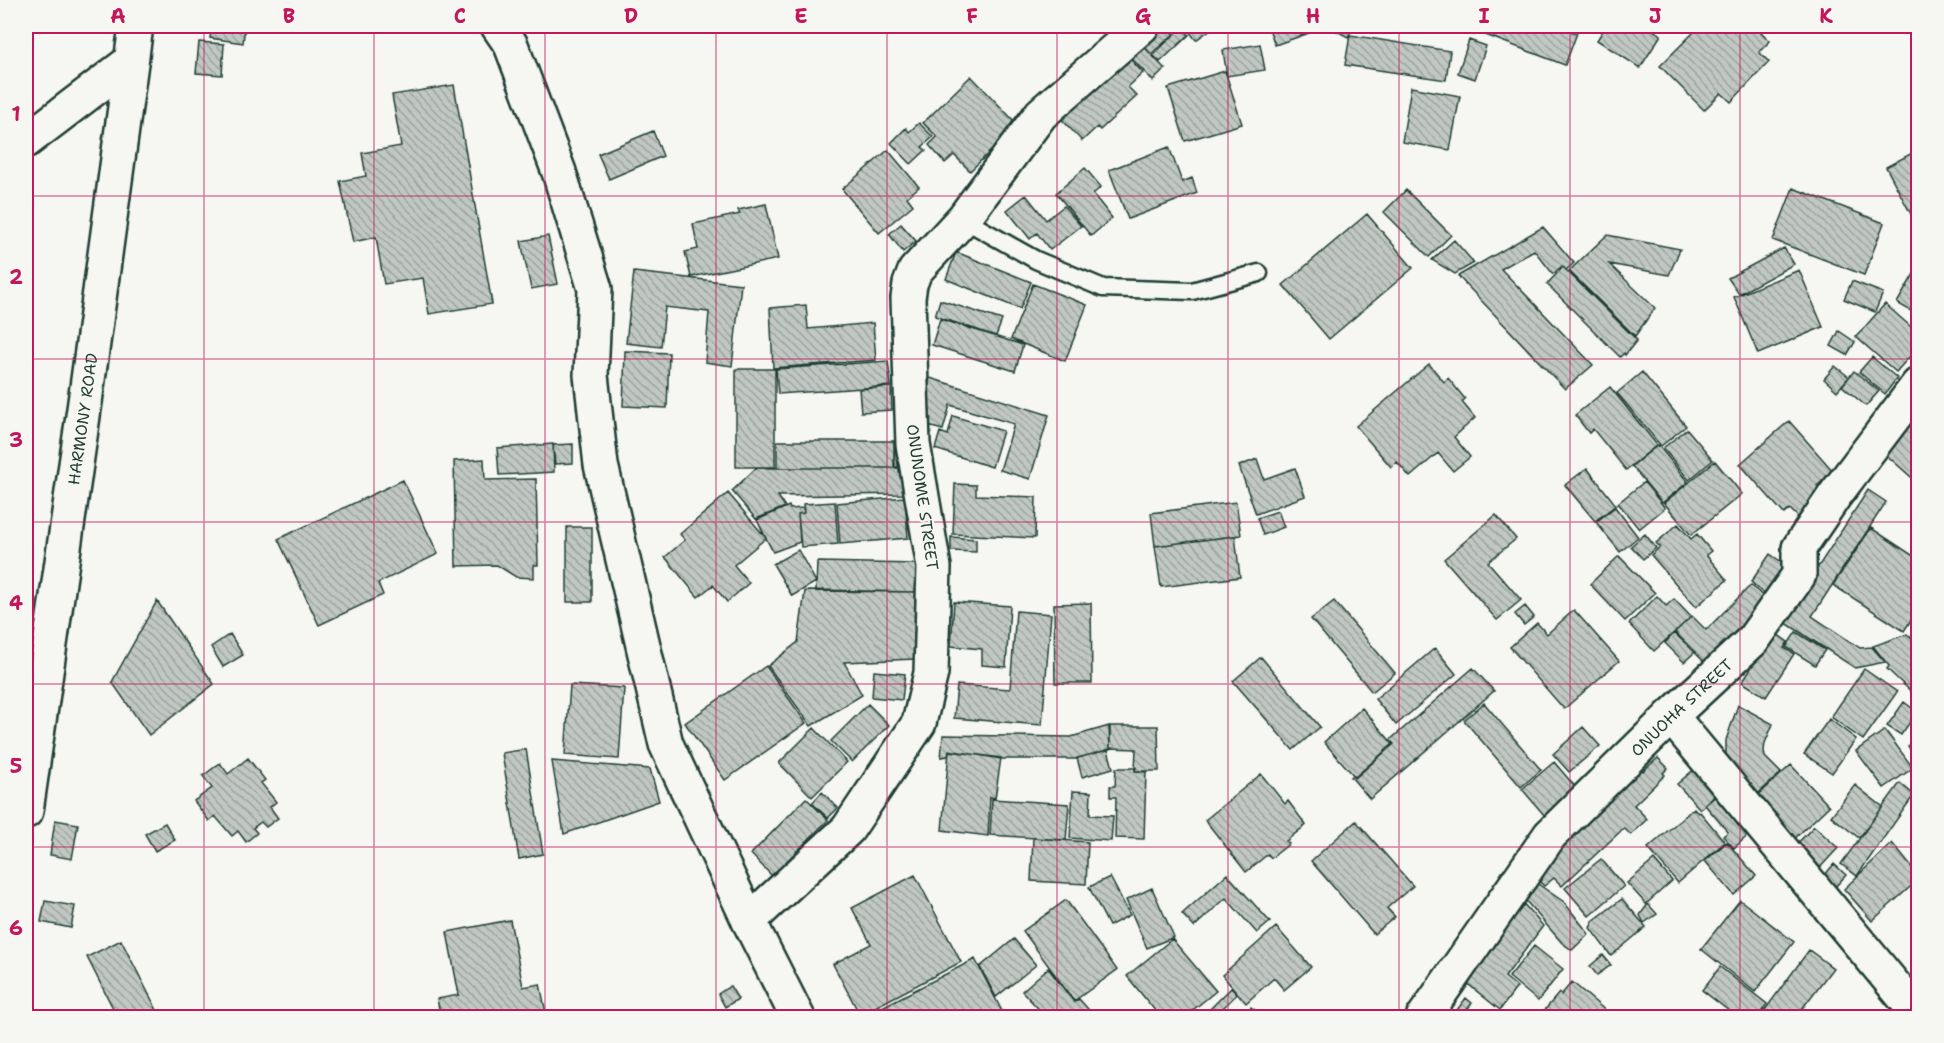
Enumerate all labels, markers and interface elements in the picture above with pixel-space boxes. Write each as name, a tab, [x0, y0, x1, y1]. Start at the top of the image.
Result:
text: A	[110, 3, 126, 29]
text: B	[283, 3, 295, 29]
text: C	[454, 3, 466, 29]
text: D	[624, 3, 638, 29]
text: E	[794, 3, 808, 29]
text: F	[966, 3, 978, 29]
text: G	[1135, 3, 1151, 29]
text: H	[1306, 3, 1320, 29]
text: I	[1478, 3, 1490, 29]
text: J	[1649, 3, 1662, 29]
text: K	[1819, 3, 1833, 29]
text: 1	[11, 101, 21, 127]
text: 2	[9, 264, 23, 290]
street label: HARMONY ROAD	[63, 352, 103, 486]
street label: ONUNOME STREET	[902, 423, 943, 571]
text: 3	[9, 427, 23, 453]
text: 4	[9, 590, 23, 616]
street label: ONUOHA STREET	[1626, 654, 1737, 761]
text: 5	[10, 753, 22, 779]
text: 6	[9, 915, 23, 941]

